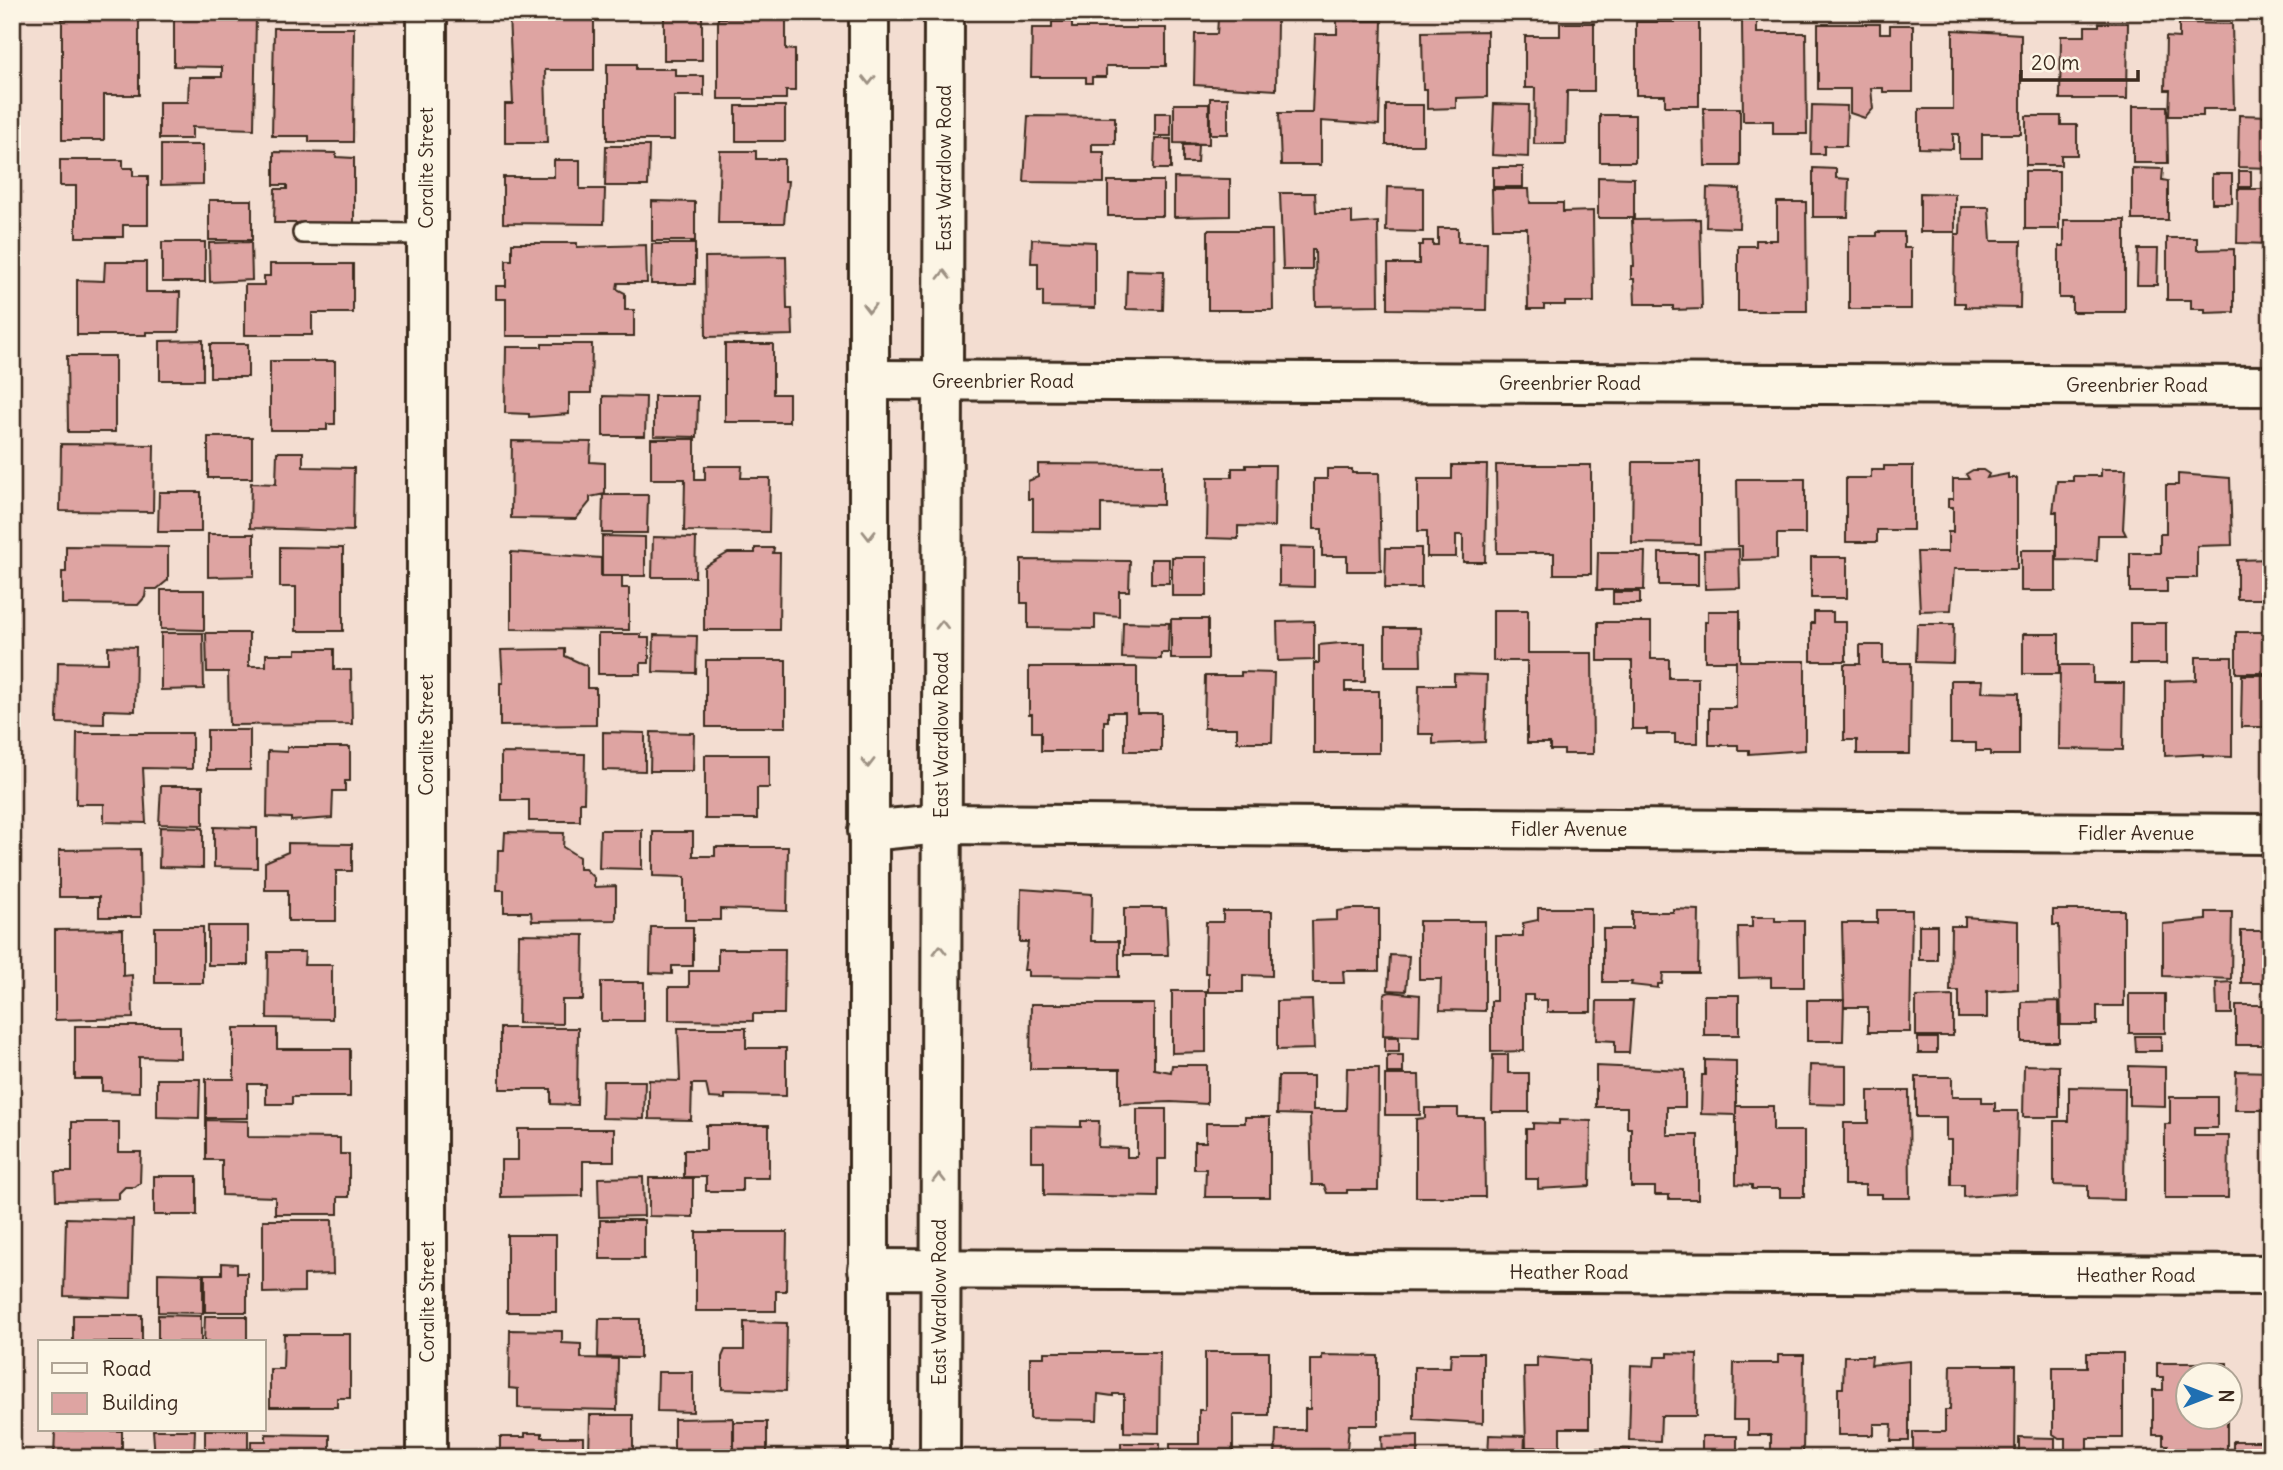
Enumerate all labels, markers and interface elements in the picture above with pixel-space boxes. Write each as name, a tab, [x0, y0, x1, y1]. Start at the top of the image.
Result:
scale bar	[2021, 38, 2138, 82]
text: 20 m	[2031, 49, 2080, 76]
one-way arrow	[861, 76, 877, 86]
street label: East Wardlow Road	[932, 85, 956, 251]
street label: Coralite Street	[414, 107, 438, 229]
one-way arrow	[936, 269, 952, 279]
one-way arrow	[861, 303, 877, 314]
street label: Greenbrier Road	[932, 369, 1074, 393]
street label: Greenbrier Road	[1499, 371, 1641, 395]
street label: Greenbrier Road	[2066, 373, 2208, 397]
one-way arrow	[861, 531, 877, 541]
one-way arrow	[934, 619, 950, 629]
street label: East Wardlow Road	[929, 652, 953, 818]
street label: Coralite Street	[414, 674, 438, 796]
one-way arrow	[860, 758, 876, 769]
street label: Fidler Avenue	[1511, 817, 1627, 841]
street label: Fidler Avenue	[2078, 821, 2194, 845]
one-way arrow	[932, 944, 948, 955]
one-way arrow	[931, 1172, 947, 1182]
street label: East Wardlow Road	[927, 1219, 951, 1385]
street label: Coralite Street	[415, 1241, 439, 1363]
street label: Heather Road	[1509, 1260, 1629, 1284]
street label: Heather Road	[2076, 1263, 2196, 1287]
legend	[38, 1340, 266, 1432]
text: Road	[102, 1355, 151, 1382]
north arrow	[2174, 1362, 2244, 1432]
text: Building	[102, 1389, 178, 1416]
text: N	[2214, 1389, 2238, 1403]

